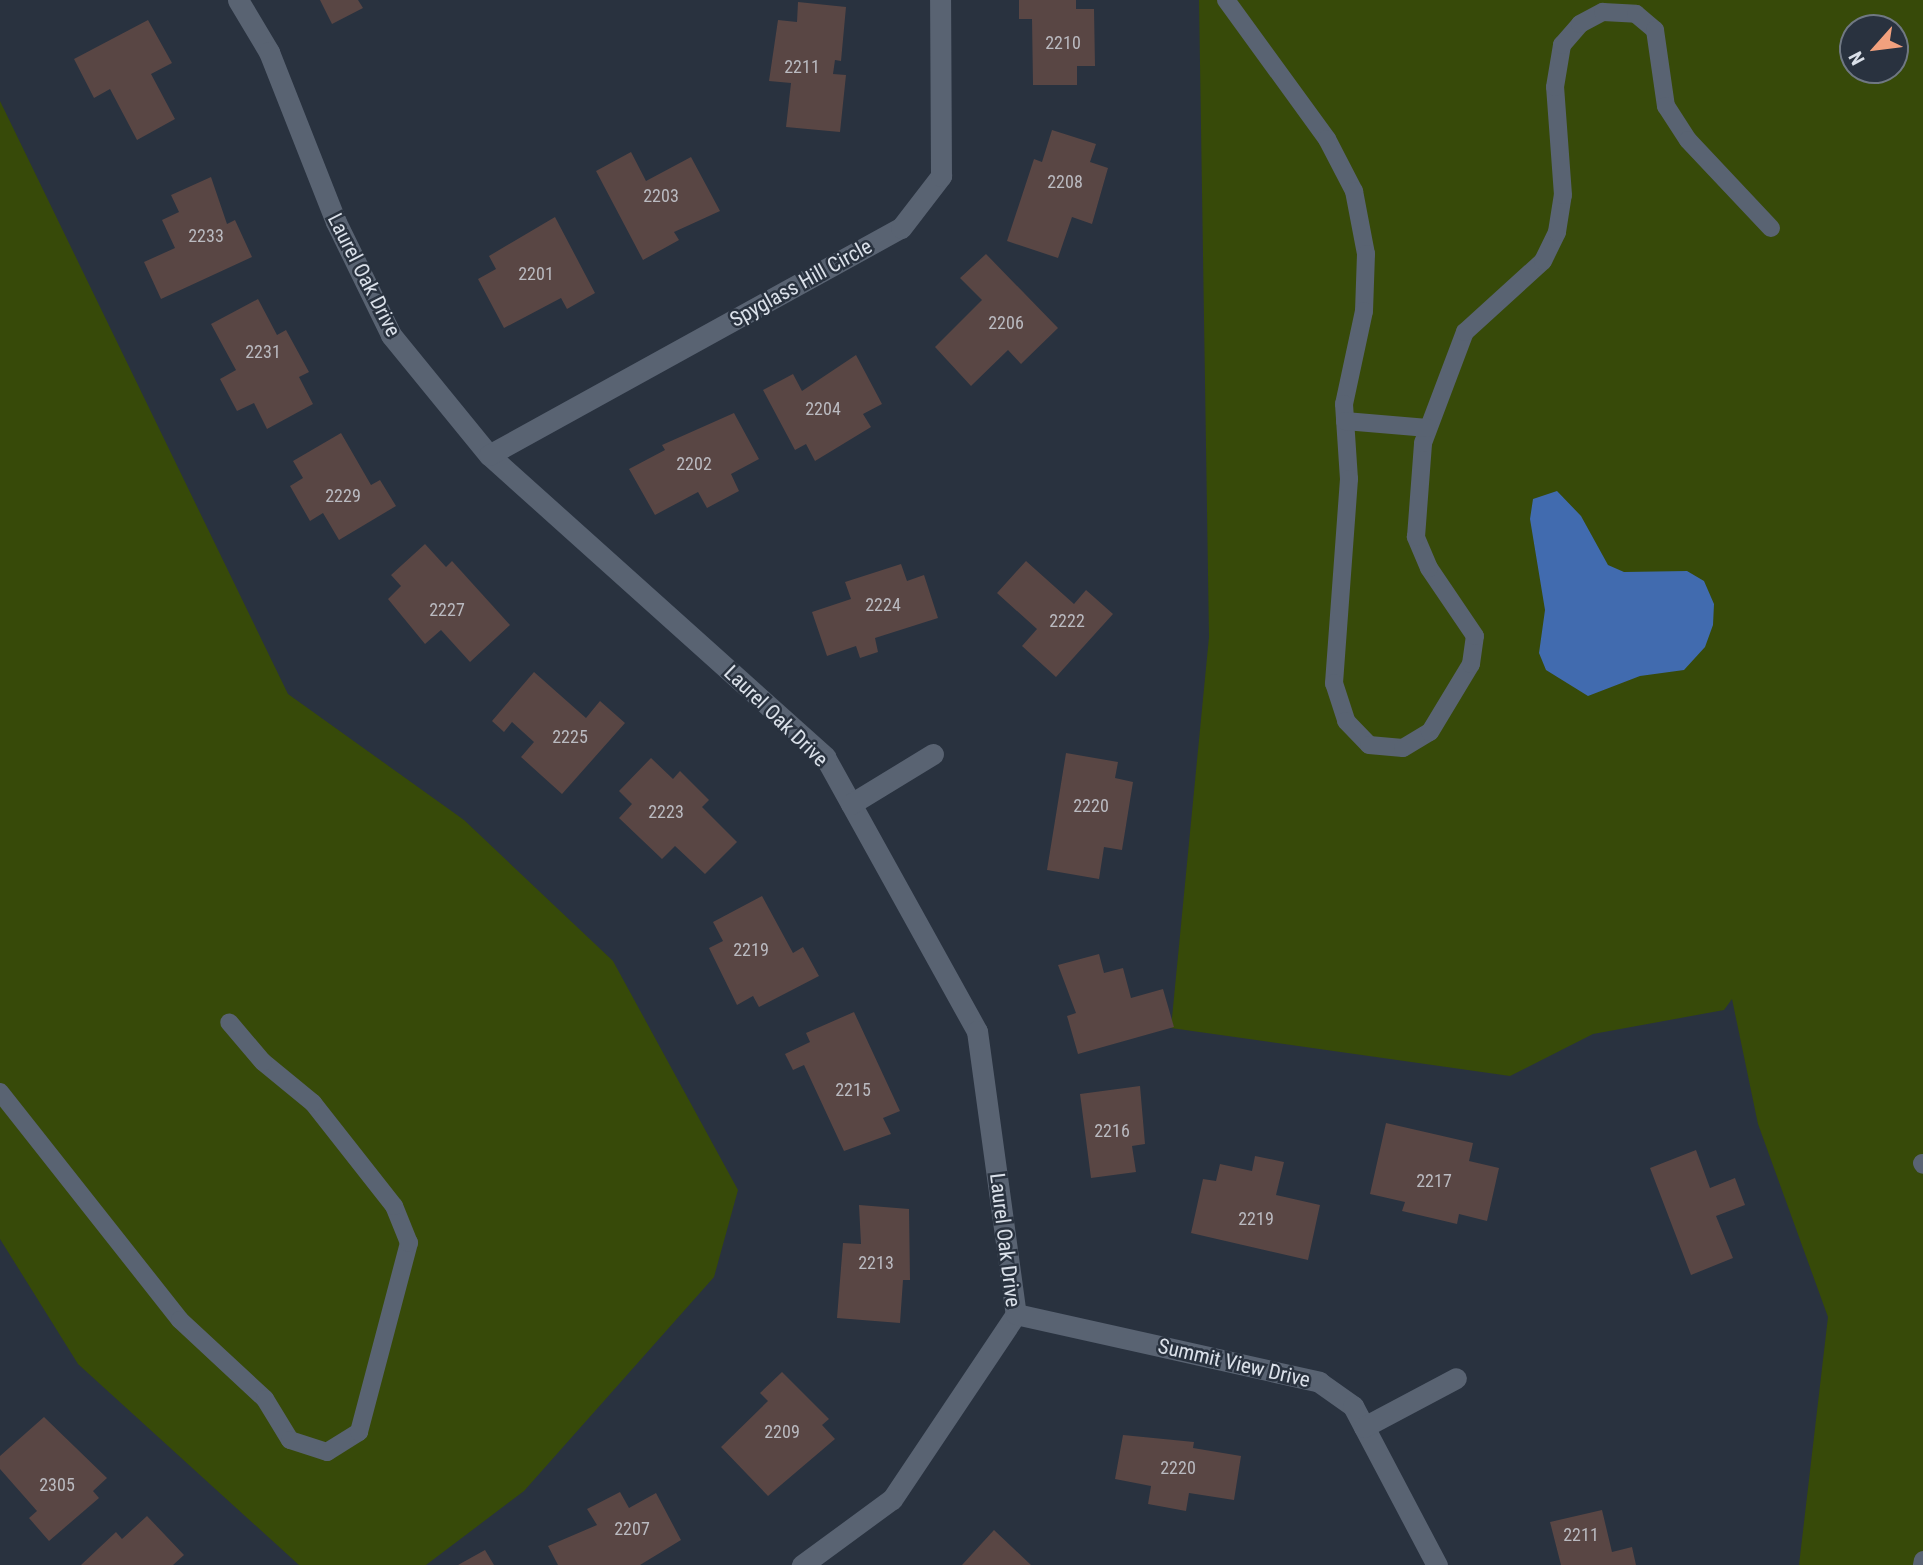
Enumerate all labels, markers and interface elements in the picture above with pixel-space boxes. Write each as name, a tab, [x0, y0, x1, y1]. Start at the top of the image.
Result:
north arrow	[1839, 14, 1909, 84]
house number: 2210	[1045, 32, 1081, 54]
text: N	[1844, 48, 1870, 69]
house number: 2211	[784, 56, 820, 78]
house number: 2208	[1047, 171, 1083, 193]
house number: 2203	[643, 185, 679, 207]
street label: Laurel Oak Drive	[322, 209, 406, 341]
house number: 2233	[188, 225, 224, 247]
street label: Spyglass Hill Circle	[726, 234, 876, 332]
house number: 2201	[518, 263, 554, 285]
house number: 2206	[988, 312, 1024, 334]
house number: 2231	[245, 341, 281, 363]
house number: 2204	[805, 398, 841, 420]
house number: 2202	[676, 453, 712, 475]
house number: 2229	[325, 485, 361, 507]
house number: 2224	[865, 594, 901, 616]
house number: 2227	[429, 599, 465, 621]
house number: 2222	[1049, 610, 1085, 632]
street label: Laurel Oak Drive	[719, 660, 833, 772]
house number: 2225	[552, 726, 588, 748]
house number: 2220	[1073, 795, 1109, 817]
house number: 2223	[648, 801, 684, 823]
house number: 2219	[733, 939, 769, 961]
house number: 2215	[835, 1079, 871, 1101]
house number: 2216	[1094, 1120, 1130, 1142]
house number: 2217	[1416, 1170, 1452, 1192]
street label: Laurel Oak Drive	[984, 1172, 1026, 1308]
house number: 2219	[1238, 1208, 1274, 1230]
house number: 2213	[858, 1252, 894, 1274]
street label: Summit View Drive	[1155, 1333, 1313, 1393]
house number: 2209	[764, 1421, 800, 1443]
house number: 2220	[1160, 1457, 1196, 1479]
house number: 2305	[39, 1474, 75, 1496]
house number: 2207	[614, 1518, 650, 1540]
house number: 2211	[1563, 1524, 1599, 1546]

